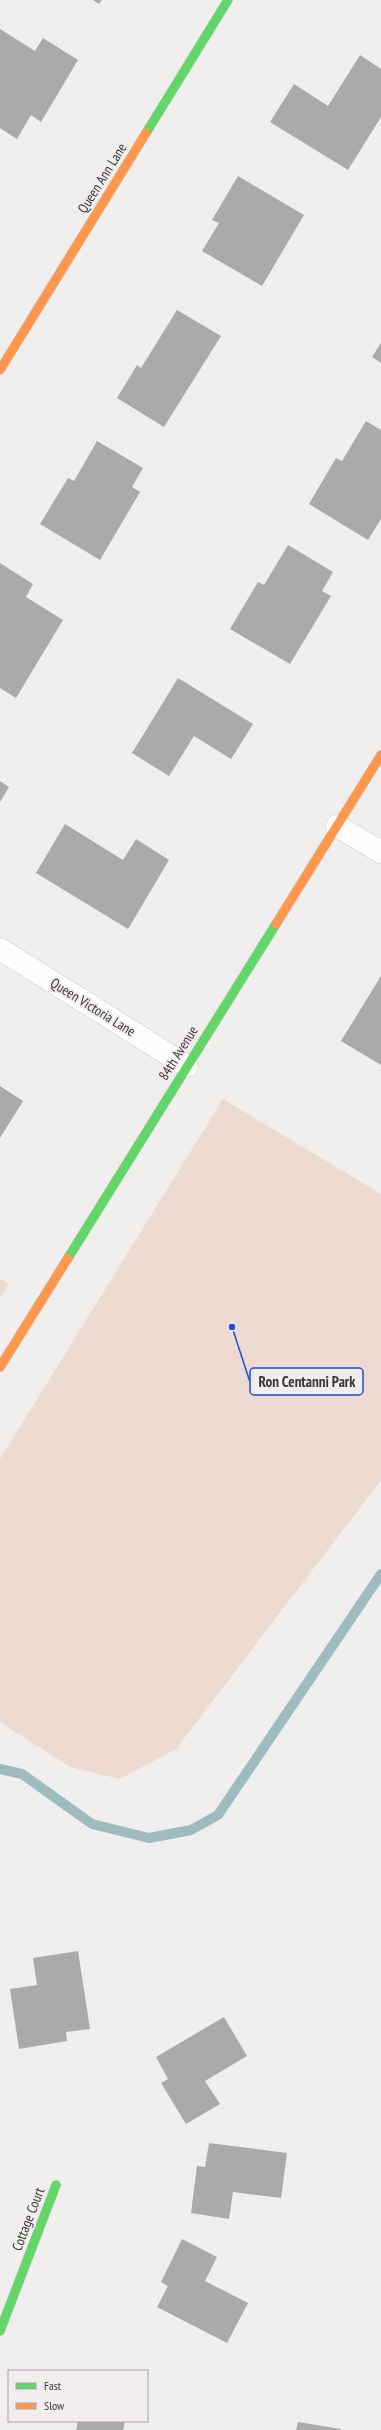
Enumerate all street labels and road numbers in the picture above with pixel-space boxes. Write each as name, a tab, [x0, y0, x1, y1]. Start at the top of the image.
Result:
street label: Queen Ann Lane	[73, 140, 131, 216]
street label: Queen Victoria Lane	[47, 974, 139, 1040]
street label: 84th Avenue	[154, 1022, 202, 1083]
street label: Cottage Court	[8, 2185, 48, 2253]

